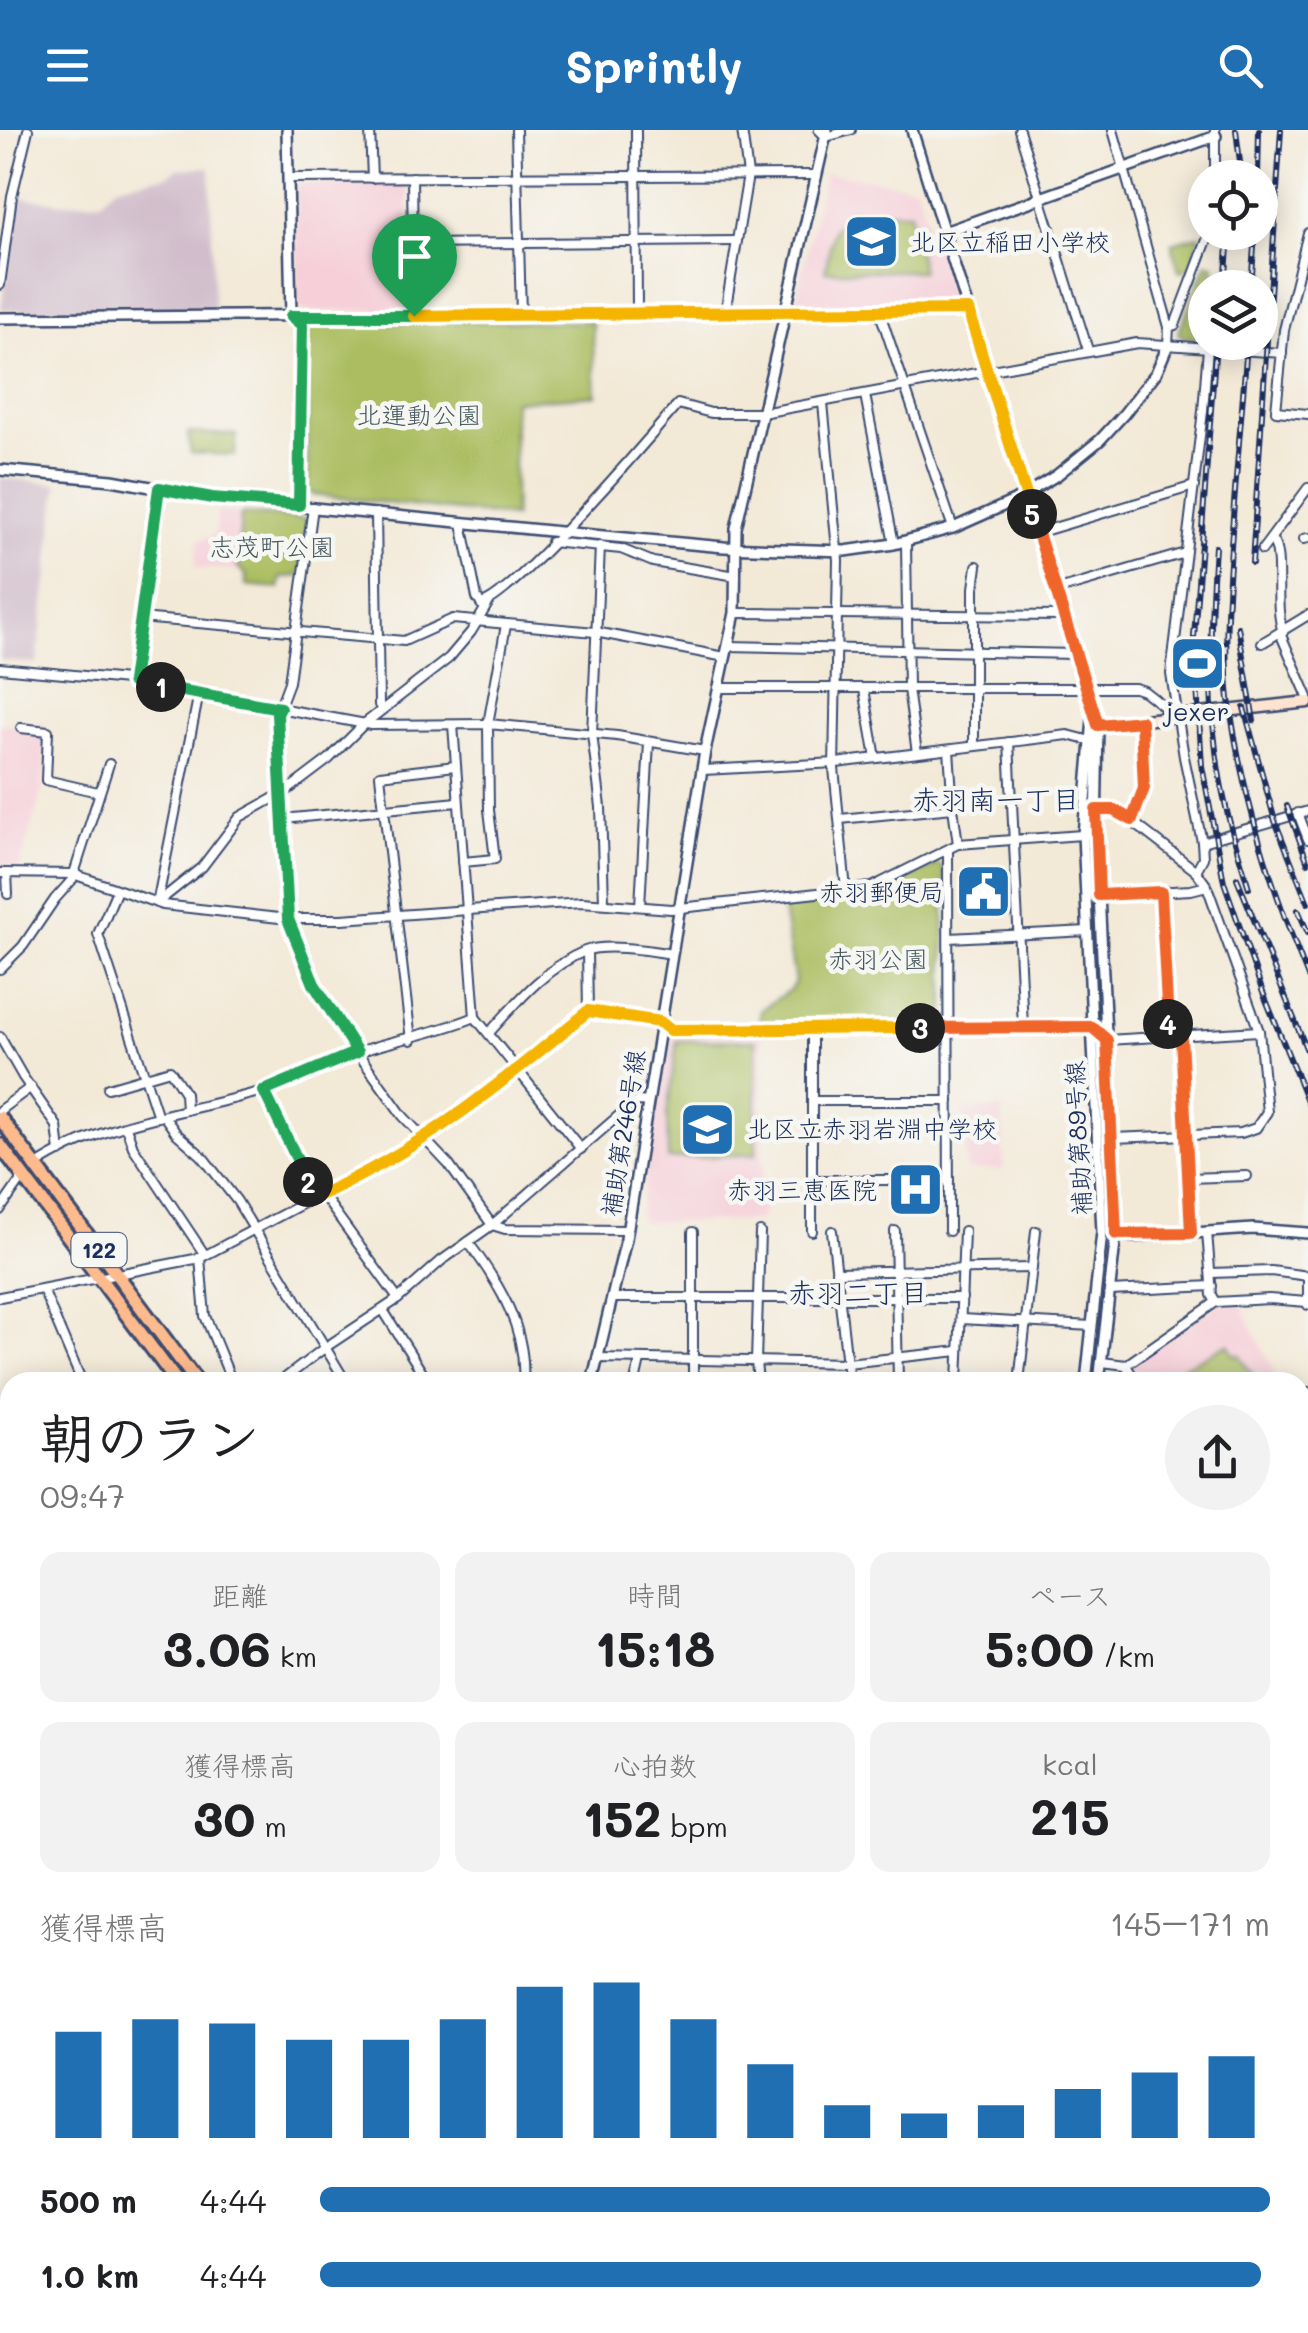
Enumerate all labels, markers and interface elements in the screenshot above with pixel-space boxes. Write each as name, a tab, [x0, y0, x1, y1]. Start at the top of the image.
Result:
text: Sprintly	[565, 36, 743, 94]
icon: menu	[40, 38, 95, 93]
icon: search	[1213, 38, 1268, 93]
map controls	[1188, 160, 1278, 360]
button: locate	[1188, 160, 1278, 250]
school or university icon: 北区立稲田小学校	[841, 212, 901, 272]
pin	[372, 214, 457, 317]
place label: 北区立稲田小学校	[910, 225, 1110, 257]
icon: arrive	[387, 229, 442, 284]
button: layers	[1188, 270, 1278, 360]
park label: 北運動公園	[356, 398, 482, 430]
pin: 5	[1007, 489, 1057, 539]
text: 5	[1024, 496, 1040, 532]
park label: 志茂町公園	[209, 530, 335, 562]
sports icon: jexer	[1167, 633, 1227, 693]
pin: 1	[136, 662, 186, 712]
text: 1	[155, 669, 167, 705]
place label: jexer	[1163, 695, 1229, 727]
district label: 赤羽南一丁目	[912, 781, 1080, 817]
public building icon: 赤羽郵便局	[953, 862, 1013, 922]
place label: 赤羽郵便局	[819, 875, 944, 907]
park label: 赤羽公園	[828, 942, 928, 974]
pin: 4	[1143, 999, 1193, 1049]
pin: 3	[895, 1003, 945, 1053]
text: 4	[1159, 1006, 1177, 1042]
text: 3	[912, 1010, 928, 1046]
street label: 補助第246号線	[593, 1047, 651, 1219]
street label: 補助第89号線	[1057, 1060, 1097, 1216]
school or university icon: 北区立赤羽岩淵中学校	[678, 1099, 738, 1159]
place label: 北区立赤羽岩淵中学校	[747, 1112, 997, 1144]
pin: 2	[283, 1157, 333, 1207]
hospital icon: 赤羽三恵医院	[886, 1160, 946, 1220]
text: 2	[300, 1164, 316, 1200]
place label: 赤羽三恵医院	[727, 1173, 877, 1205]
road number: 122	[72, 1233, 126, 1267]
district label: 赤羽二丁目	[788, 1274, 928, 1310]
text: 朝のラン	[40, 1400, 260, 1472]
button: share	[1165, 1405, 1270, 1510]
text: 09:47	[40, 1474, 125, 1516]
text: 距離	[212, 1577, 268, 1613]
text: 時間	[627, 1577, 683, 1613]
text: ペース	[1029, 1577, 1111, 1613]
text: 3.06	[163, 1614, 271, 1680]
text: 15:18	[595, 1614, 715, 1680]
text: 5:00	[985, 1614, 1094, 1680]
text: km	[271, 1638, 317, 1674]
text: /km	[1094, 1638, 1155, 1674]
text: kcal	[1042, 1746, 1098, 1782]
text: 獲得標高	[184, 1747, 296, 1783]
text: 心拍数	[613, 1747, 697, 1783]
text: 215	[1030, 1782, 1110, 1848]
text: 30	[193, 1784, 255, 1850]
text: 152	[582, 1784, 661, 1850]
text: m	[255, 1808, 287, 1844]
text: bpm	[661, 1808, 728, 1844]
text: 145–171 m	[1110, 1902, 1270, 1944]
text: 獲得標高	[40, 1905, 168, 1947]
text: 500 m	[40, 2179, 137, 2221]
text: 4:44	[200, 2179, 266, 2221]
text: 1.0 km	[40, 2254, 139, 2296]
text: 4:44	[200, 2254, 266, 2296]

